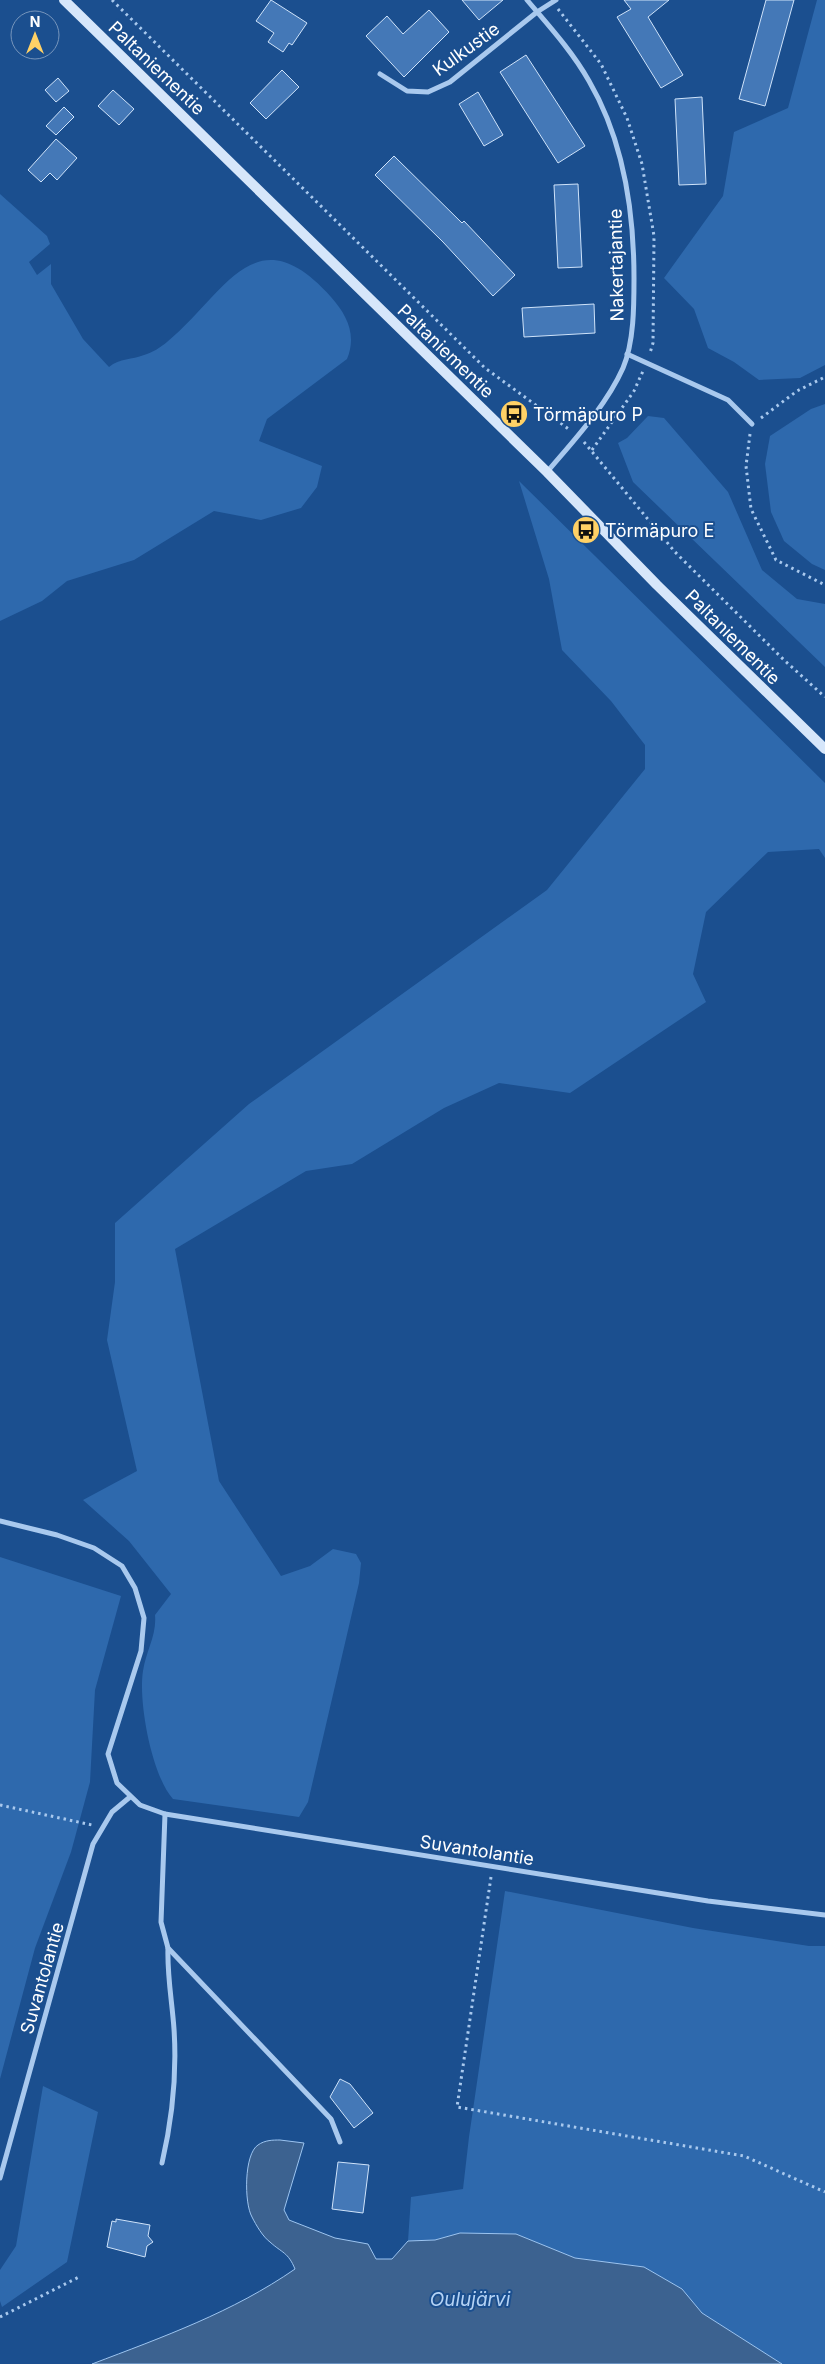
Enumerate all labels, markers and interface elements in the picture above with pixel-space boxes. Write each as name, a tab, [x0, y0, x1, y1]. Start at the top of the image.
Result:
north arrow	[10, 10, 60, 60]
text: N	[30, 13, 40, 30]
street label: Paltaniementie	[105, 17, 209, 119]
street label: Kulkustie	[429, 18, 503, 80]
street label: Nakertajantie	[605, 209, 627, 321]
street label: Paltaniementie	[394, 300, 498, 402]
bus stop icon: Törmäpuro P	[499, 399, 529, 429]
place label: Törmäpuro P	[533, 404, 643, 425]
bus stop icon: Törmäpuro E	[571, 515, 601, 545]
place label: Törmäpuro E	[605, 520, 714, 541]
street label: Paltaniementie	[681, 585, 785, 689]
street label: Suvantolantie	[418, 1831, 536, 1869]
street label: Suvantolantie	[16, 1920, 68, 2036]
water label: Oulujärvi	[430, 2288, 511, 2311]

